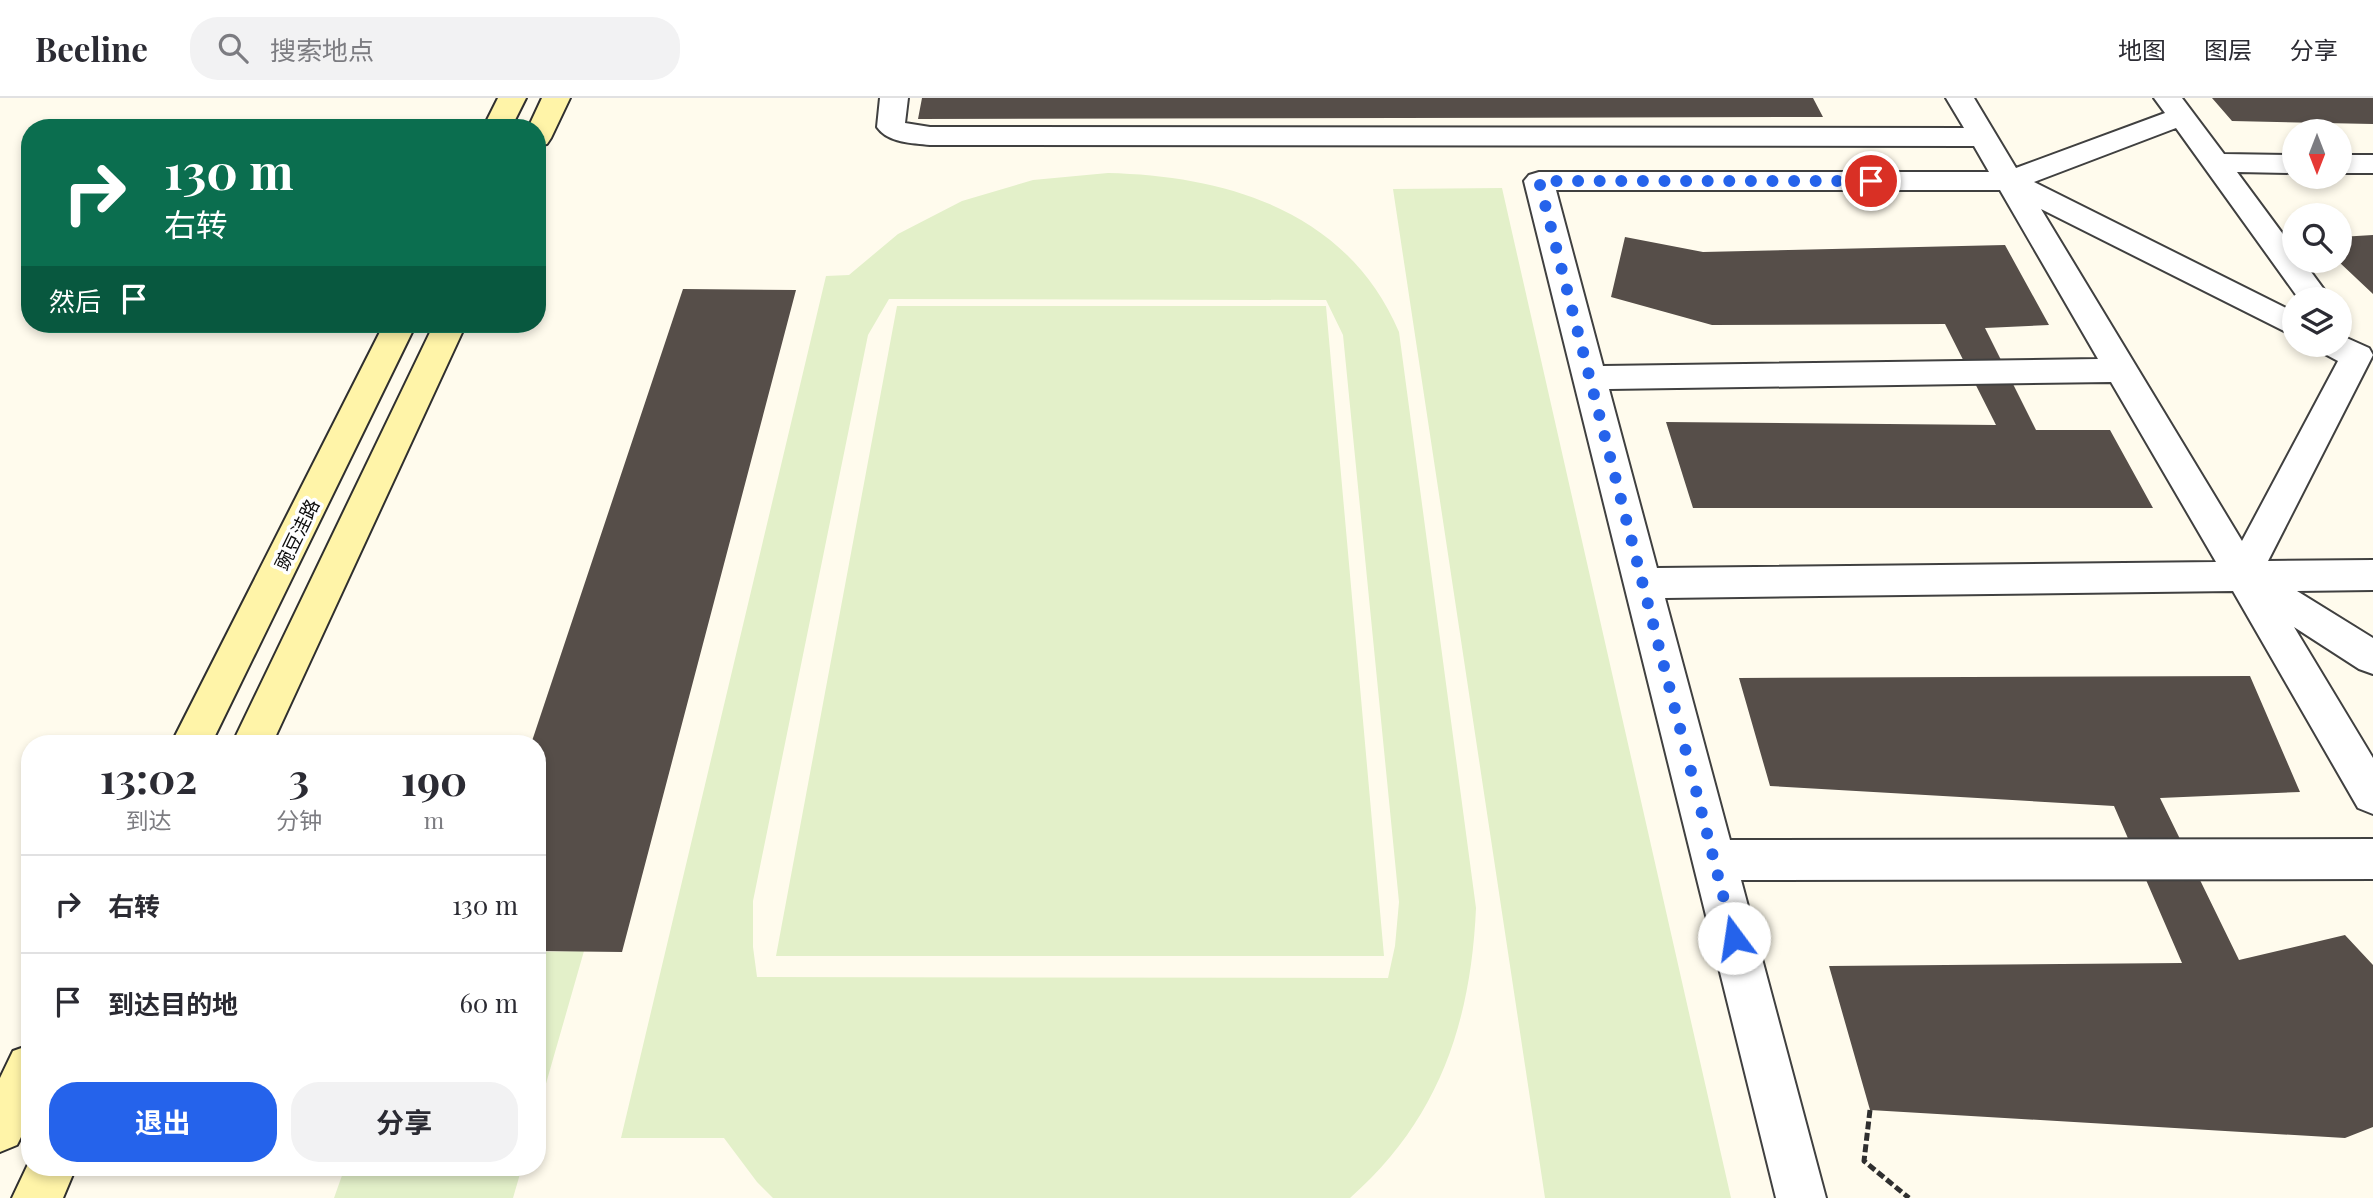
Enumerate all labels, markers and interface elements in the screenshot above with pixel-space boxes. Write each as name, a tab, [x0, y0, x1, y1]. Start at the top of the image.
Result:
search box	[190, 17, 680, 80]
text: Beeline	[35, 26, 148, 70]
icon: search	[214, 29, 252, 67]
text: 搜索地点	[270, 32, 374, 67]
text: 地图	[2118, 33, 2166, 65]
text: 图层	[2204, 33, 2252, 65]
text: 分享	[2290, 33, 2338, 65]
north arrow	[2282, 119, 2352, 189]
map controls	[2282, 119, 2352, 357]
text: 130 m	[164, 137, 294, 202]
icon: right	[49, 147, 140, 238]
pin	[1841, 151, 1901, 211]
icon: arrive	[1852, 162, 1890, 200]
text: 右转	[164, 202, 228, 245]
button: search	[2282, 203, 2352, 273]
icon: arrive	[115, 280, 153, 318]
text: 然后	[49, 283, 101, 318]
button: layers	[2282, 287, 2352, 357]
street label: 豌豆洼路	[268, 494, 324, 574]
text: 13:02	[100, 749, 197, 805]
text: 3	[289, 749, 309, 805]
text: 190	[401, 751, 467, 807]
text: 到达	[126, 804, 172, 835]
text: 分钟	[276, 804, 322, 835]
text: m	[424, 804, 444, 835]
icon: right	[49, 885, 87, 923]
text: 130 m	[452, 887, 518, 922]
text: 右转	[108, 888, 160, 923]
position arrow	[1697, 901, 1771, 975]
icon: arrive	[49, 983, 87, 1021]
text: 60 m	[459, 985, 518, 1020]
text: 到达目的地	[108, 986, 238, 1021]
button: 退出	[49, 1082, 277, 1162]
button: 分享	[291, 1082, 518, 1162]

